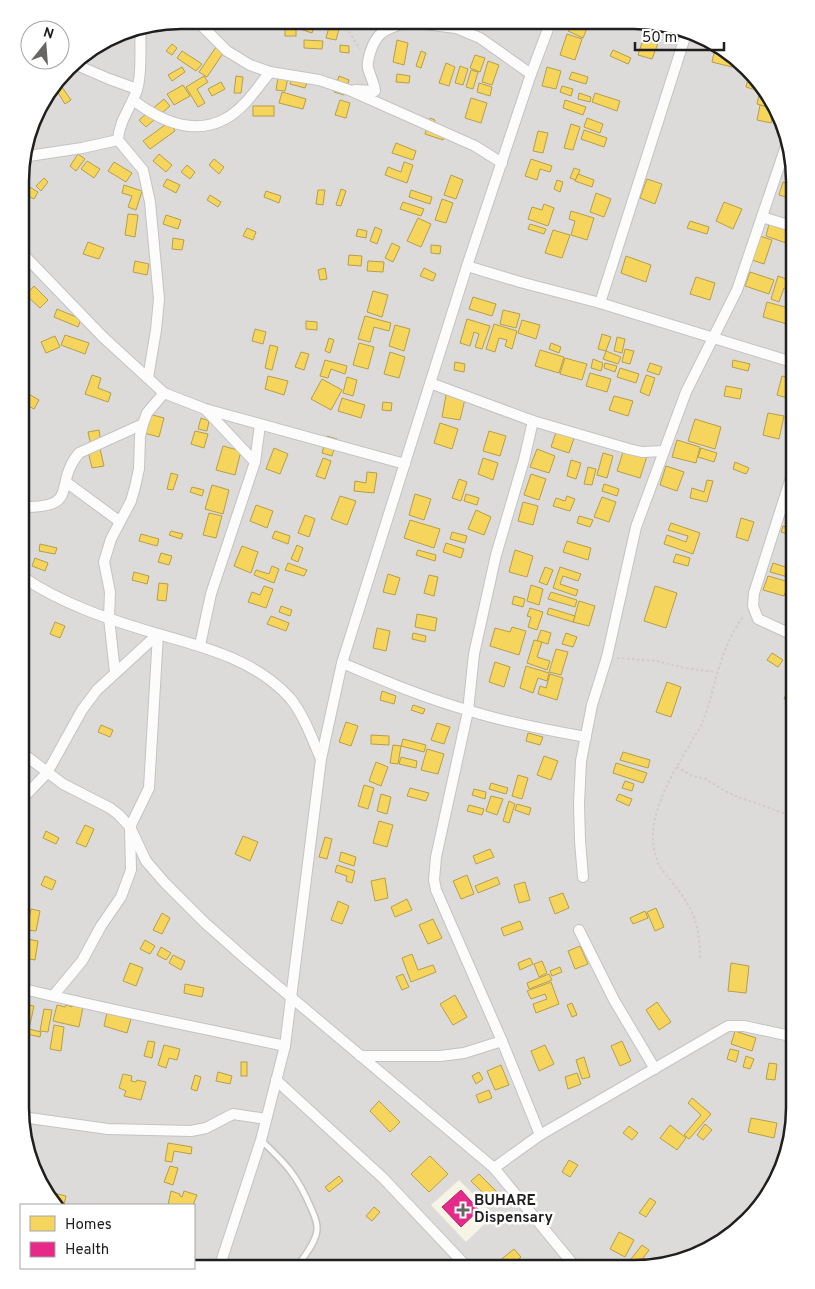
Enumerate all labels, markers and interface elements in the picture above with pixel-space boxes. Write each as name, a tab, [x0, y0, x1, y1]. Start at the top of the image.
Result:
north arrow	[20, 20, 70, 70]
scale bar	[635, 20, 724, 52]
text: N	[41, 24, 56, 44]
text: 50 m	[642, 29, 677, 48]
place label: BUHARE Dispensary	[474, 1192, 553, 1228]
marker: BUHARE Dispensary	[456, 1203, 470, 1217]
legend	[20, 1204, 195, 1269]
text: Homes	[65, 1216, 112, 1235]
text: Health	[65, 1241, 109, 1260]

